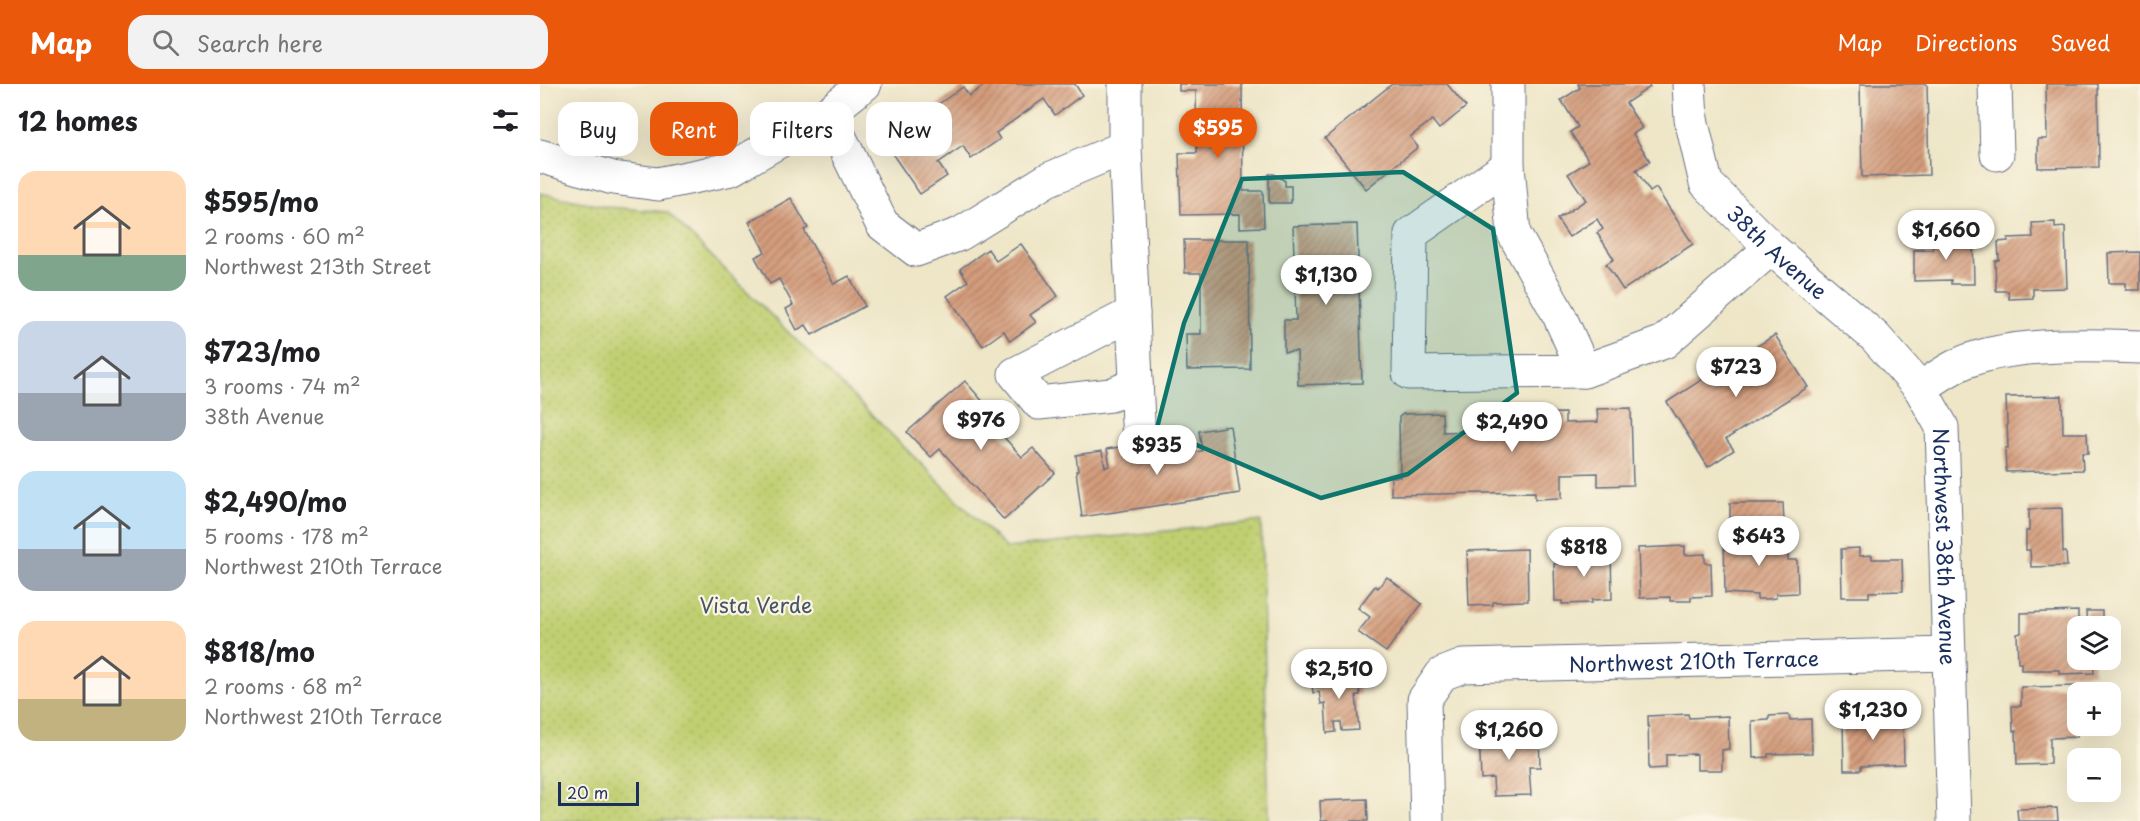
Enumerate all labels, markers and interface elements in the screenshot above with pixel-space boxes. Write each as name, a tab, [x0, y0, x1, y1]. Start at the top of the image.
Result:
search box	[128, 15, 548, 69]
text: Map	[30, 21, 92, 64]
icon: search	[149, 26, 182, 59]
text: Search here	[197, 26, 323, 59]
text: Map	[1837, 26, 1882, 58]
text: Directions	[1915, 26, 2017, 58]
text: Saved	[2050, 26, 2110, 58]
text: 12 homes	[18, 101, 138, 140]
chip: Buy	[558, 102, 638, 156]
chip: Rent	[650, 102, 738, 156]
chip: Filters	[750, 102, 854, 156]
chip: New	[866, 102, 952, 156]
icon: filters	[489, 104, 522, 137]
pin: $595	[1182, 108, 1254, 159]
text: $595	[1193, 112, 1243, 142]
text: $595/mo	[204, 182, 318, 221]
icon: home	[66, 195, 138, 267]
street label: 38th Avenue	[1720, 197, 1835, 306]
pin: $1,660	[1897, 210, 1995, 261]
text: $1,660	[1912, 214, 1980, 244]
text: 2 rooms · 60 m²	[204, 221, 365, 251]
text: Northwest 213th Street	[204, 251, 431, 281]
pin: $1,130	[1277, 255, 1375, 306]
text: $1,130	[1295, 259, 1357, 289]
text: $723/mo	[204, 332, 320, 371]
icon: home	[66, 345, 138, 417]
pin: $723	[1700, 347, 1772, 398]
text: $723	[1710, 351, 1762, 381]
text: 3 rooms · 74 m²	[204, 371, 361, 401]
pin: $976	[945, 400, 1017, 451]
text: 38th Avenue	[204, 401, 324, 431]
pin: $2,490	[1463, 402, 1561, 453]
text: $976	[957, 404, 1005, 434]
text: $2,490	[1476, 406, 1548, 436]
pin: $935	[1121, 425, 1193, 476]
street label: Northwest 38th Avenue	[1926, 428, 1965, 666]
text: $935	[1132, 429, 1182, 459]
text: $2,490/mo	[204, 482, 347, 521]
icon: home	[66, 495, 138, 567]
pin: $643	[1723, 516, 1795, 567]
text: $643	[1732, 520, 1786, 550]
text: 5 rooms · 178 m²	[204, 521, 369, 551]
pin: $818	[1548, 527, 1620, 578]
text: $818	[1560, 531, 1608, 561]
text: Northwest 210th Terrace	[204, 551, 442, 581]
park label: Vista Verde	[699, 588, 813, 620]
map controls	[2067, 616, 2121, 802]
button: layers	[2067, 616, 2121, 670]
text: $818/mo	[204, 632, 315, 671]
street label: Northwest 210th Terrace	[1568, 641, 1819, 679]
icon: home	[66, 645, 138, 717]
pin: $2,510	[1290, 649, 1388, 700]
text: $2,510	[1305, 653, 1373, 683]
text: 2 rooms · 68 m²	[204, 671, 363, 701]
button: +	[2067, 682, 2121, 736]
pin: $1,230	[1824, 690, 1922, 741]
text: $1,230	[1839, 694, 1907, 724]
text: Northwest 210th Terrace	[204, 701, 442, 731]
pin: $1,260	[1460, 710, 1558, 761]
text: $1,260	[1475, 714, 1543, 744]
button: −	[2067, 748, 2121, 802]
scale bar	[558, 779, 639, 806]
text: 20 m	[567, 780, 608, 804]

